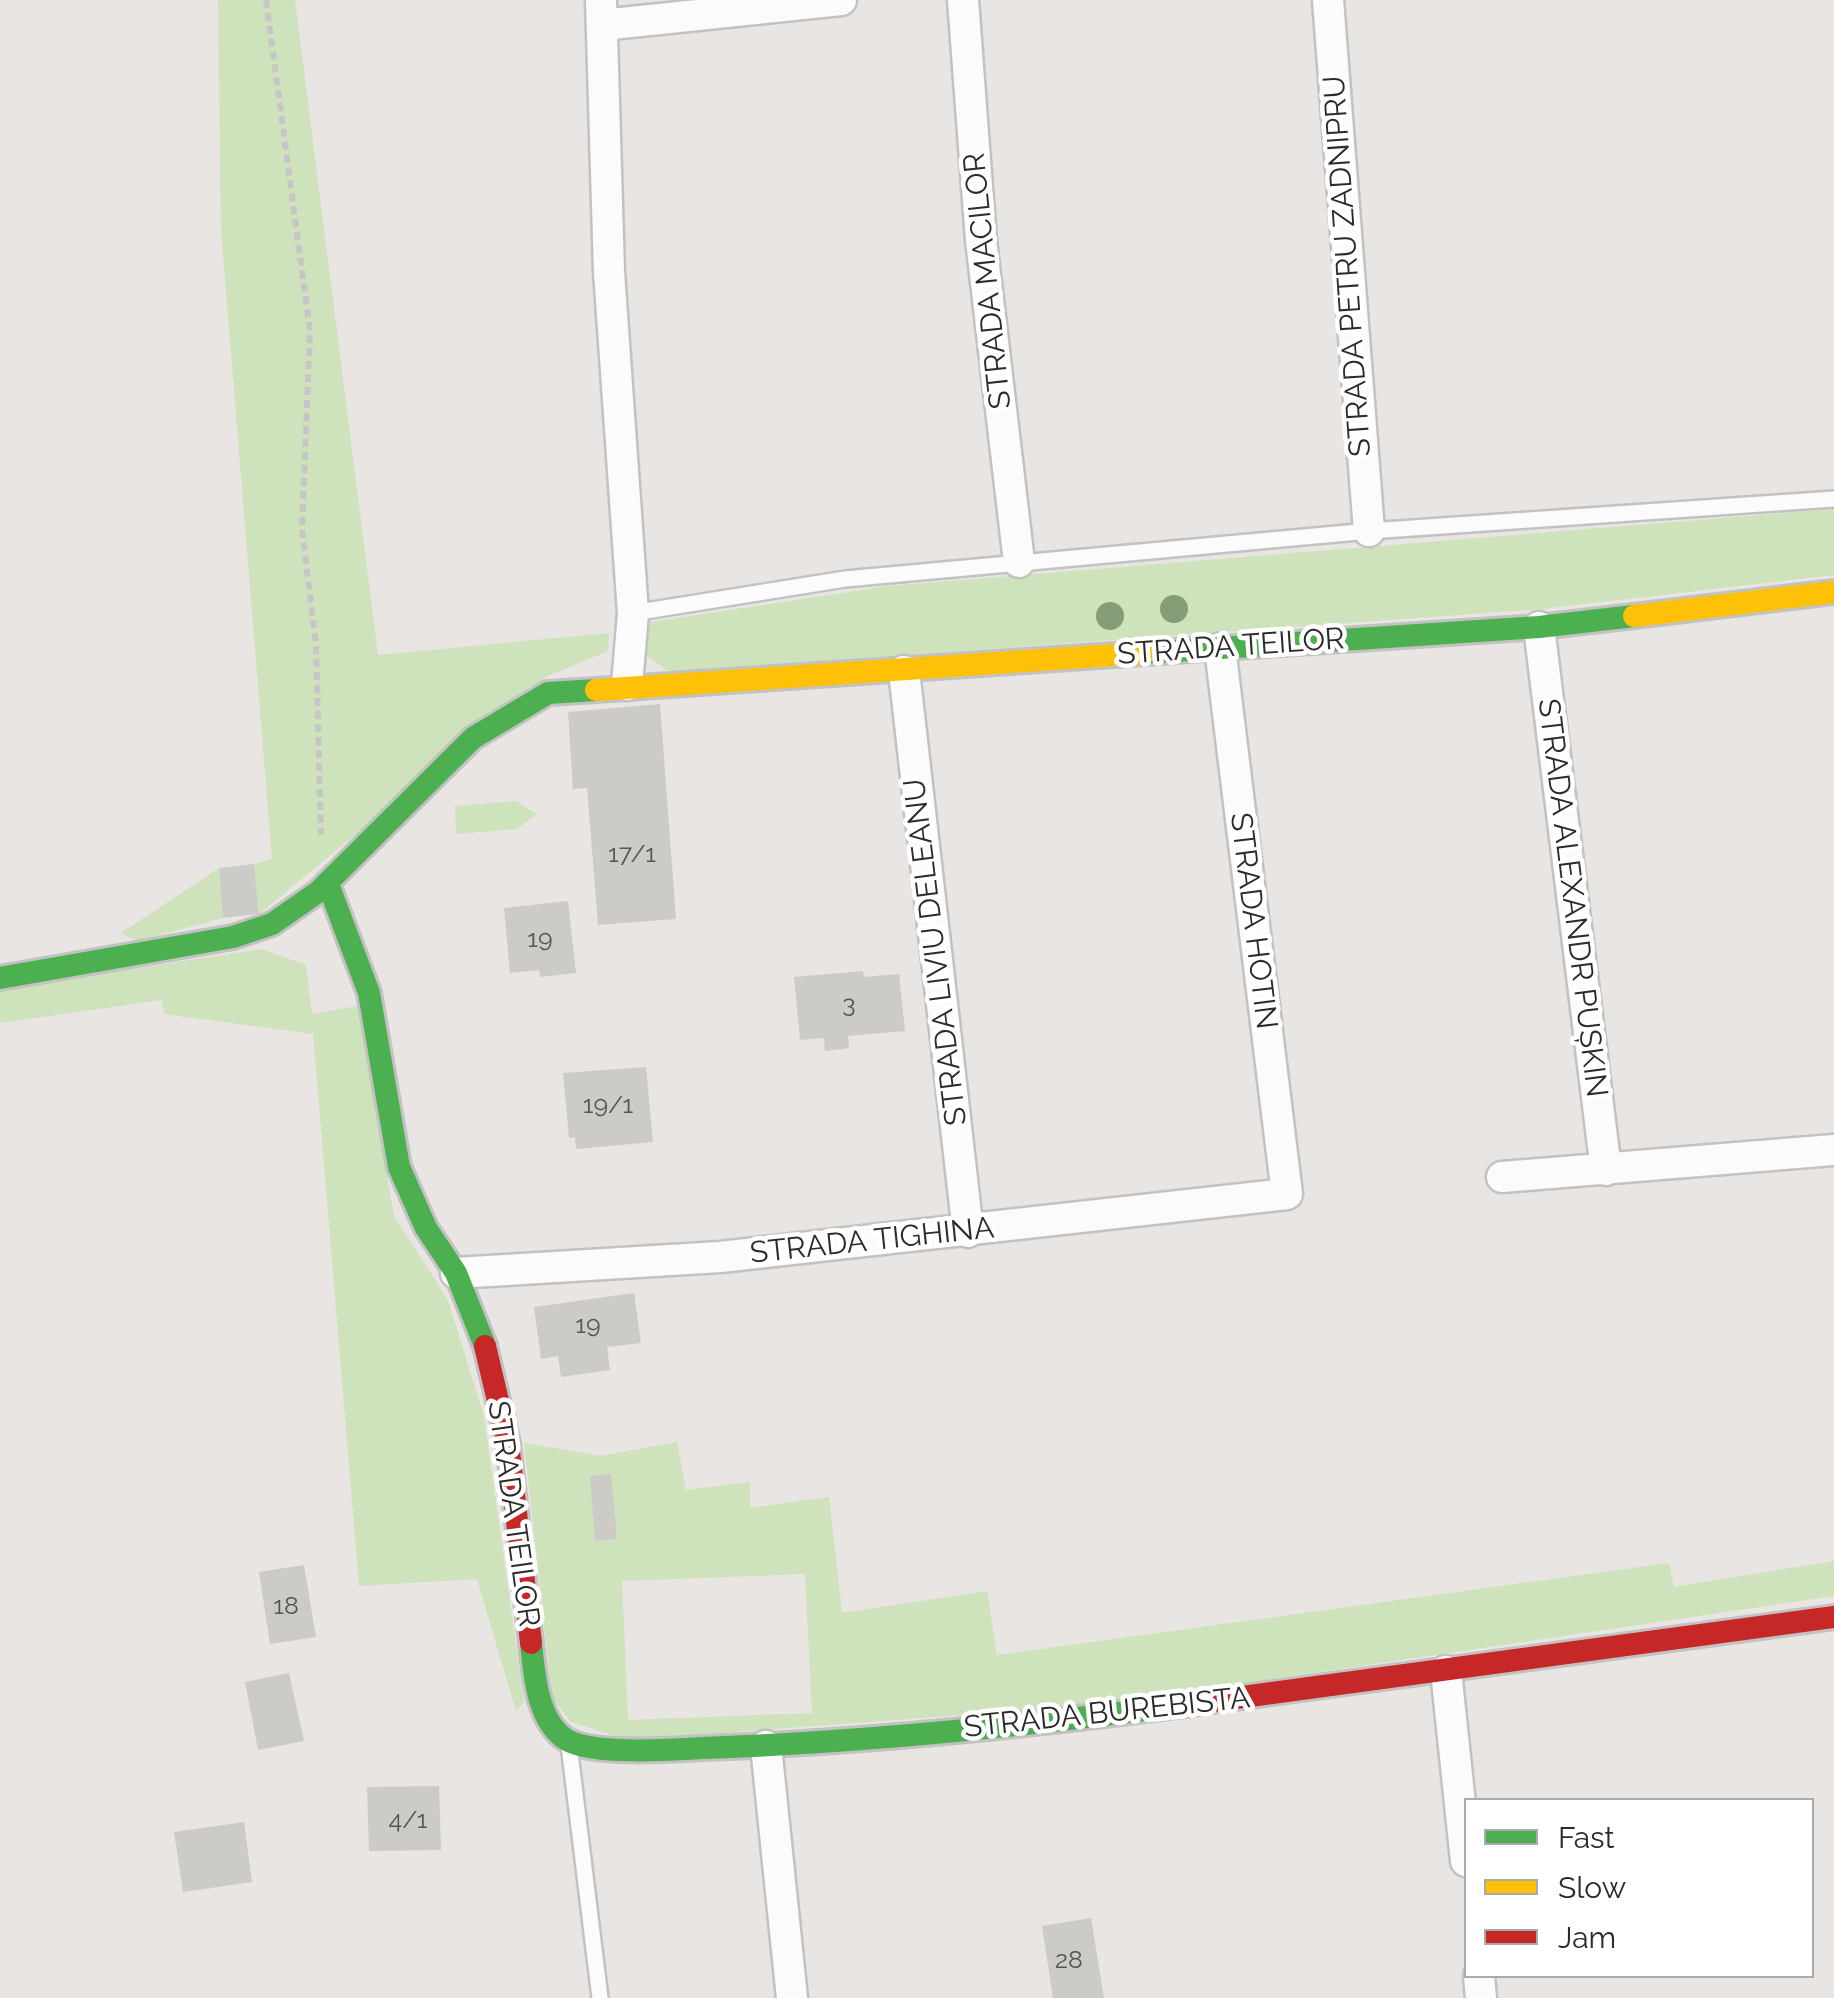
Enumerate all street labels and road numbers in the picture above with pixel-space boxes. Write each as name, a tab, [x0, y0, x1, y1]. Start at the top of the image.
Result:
street label: STRADA PETRU ZADNIPRU	[1317, 74, 1379, 458]
street label: STRADA MACILOR	[957, 151, 1019, 411]
street label: STRADA TEILOR	[1116, 621, 1346, 673]
street label: STRADA ALEXANDR PUȘKIN	[1530, 697, 1614, 1099]
street label: STRADA LIVIU DELEANU	[897, 776, 975, 1128]
street label: STRADA HOTIN	[1222, 811, 1284, 1031]
street label: STRADA TIGHINA	[748, 1210, 996, 1272]
street label: STRADA TEILOR	[479, 1399, 547, 1629]
street label: STRADA BUREBISTA	[962, 1680, 1252, 1746]

